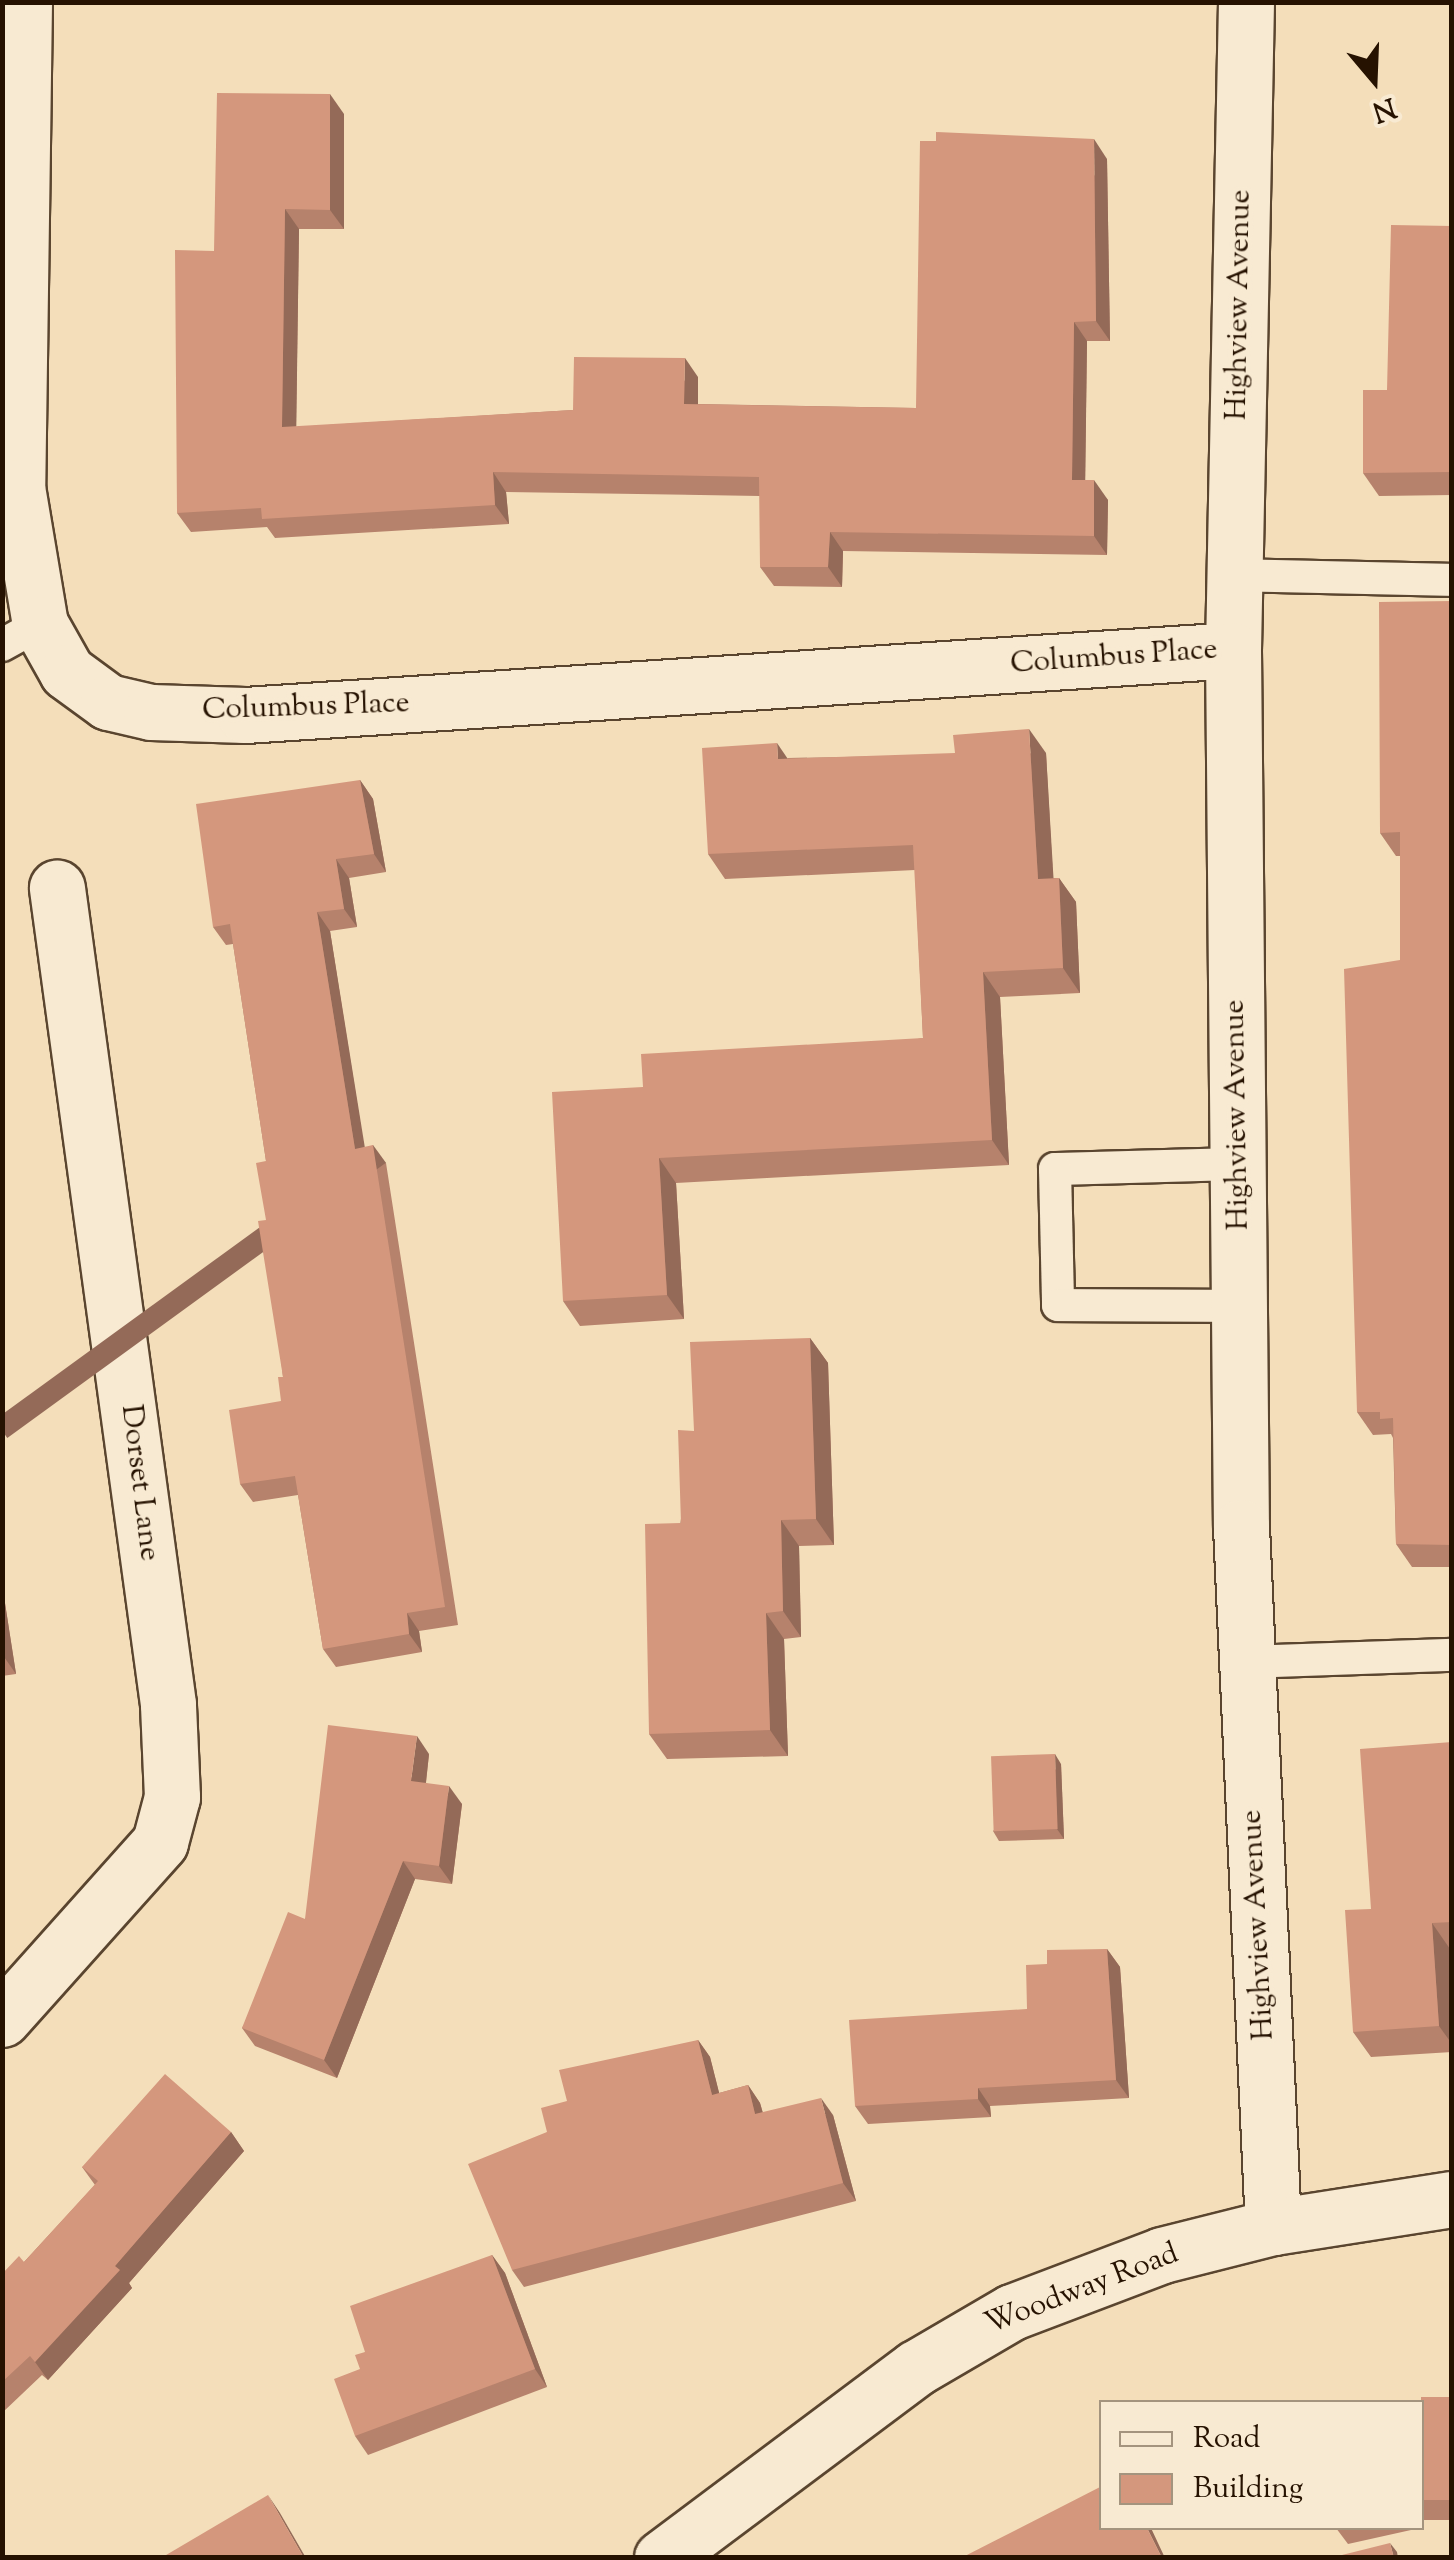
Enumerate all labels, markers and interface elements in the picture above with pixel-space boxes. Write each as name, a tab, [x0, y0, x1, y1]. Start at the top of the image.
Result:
north arrow	[1324, 30, 1424, 130]
text: N	[1367, 86, 1401, 131]
street label: Highview Avenue	[1220, 189, 1260, 421]
street label: Columbus Place	[1009, 633, 1219, 683]
street label: Columbus Place	[202, 686, 410, 730]
street label: Highview Avenue	[1218, 999, 1258, 1231]
street label: Dorset Lane	[112, 1403, 166, 1563]
street label: Highview Avenue	[1235, 1809, 1283, 2041]
street label: Woodway Road	[980, 2237, 1184, 2343]
legend	[1099, 2400, 1424, 2530]
text: Road	[1193, 2418, 1260, 2461]
text: Building	[1193, 2468, 1303, 2511]

